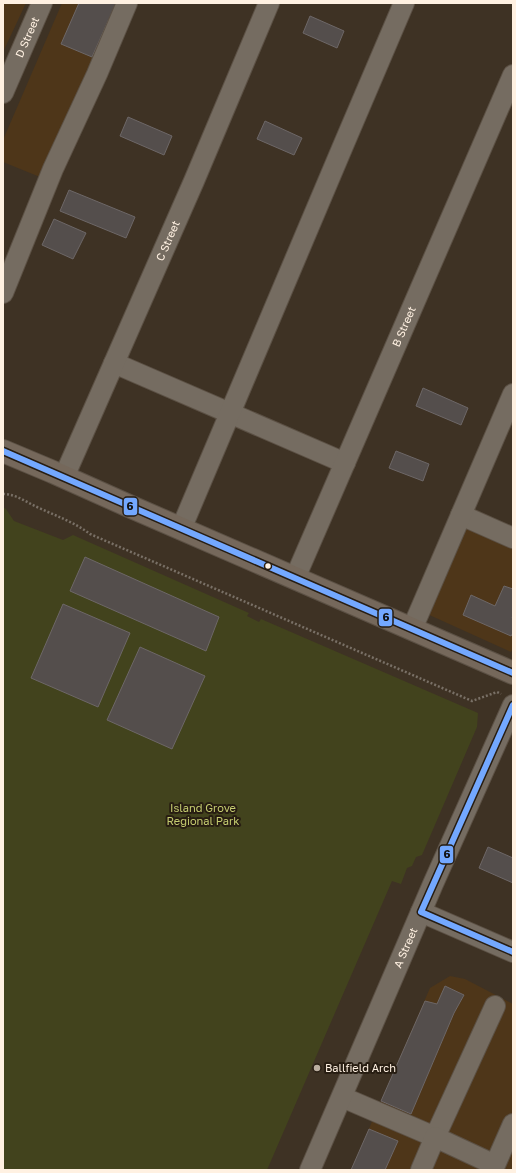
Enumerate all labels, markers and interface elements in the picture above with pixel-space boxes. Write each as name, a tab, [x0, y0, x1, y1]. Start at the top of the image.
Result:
street label: D Street	[12, 14, 41, 59]
street label: C Street	[153, 218, 182, 263]
street label: B Street	[389, 304, 418, 349]
line badge: 6	[123, 497, 138, 516]
text: 6	[127, 499, 134, 512]
unlabelled marker	[263, 561, 273, 571]
line badge: 6	[378, 608, 393, 627]
text: 6	[383, 610, 390, 623]
park label: Island Grove Regional Park	[166, 801, 240, 827]
line badge: 6	[439, 845, 454, 864]
text: 6	[444, 847, 451, 860]
street label: A Street	[391, 925, 420, 970]
place label: Ballfield Arch	[325, 1061, 396, 1074]
marker: Ballfield Arch	[312, 1063, 322, 1073]

